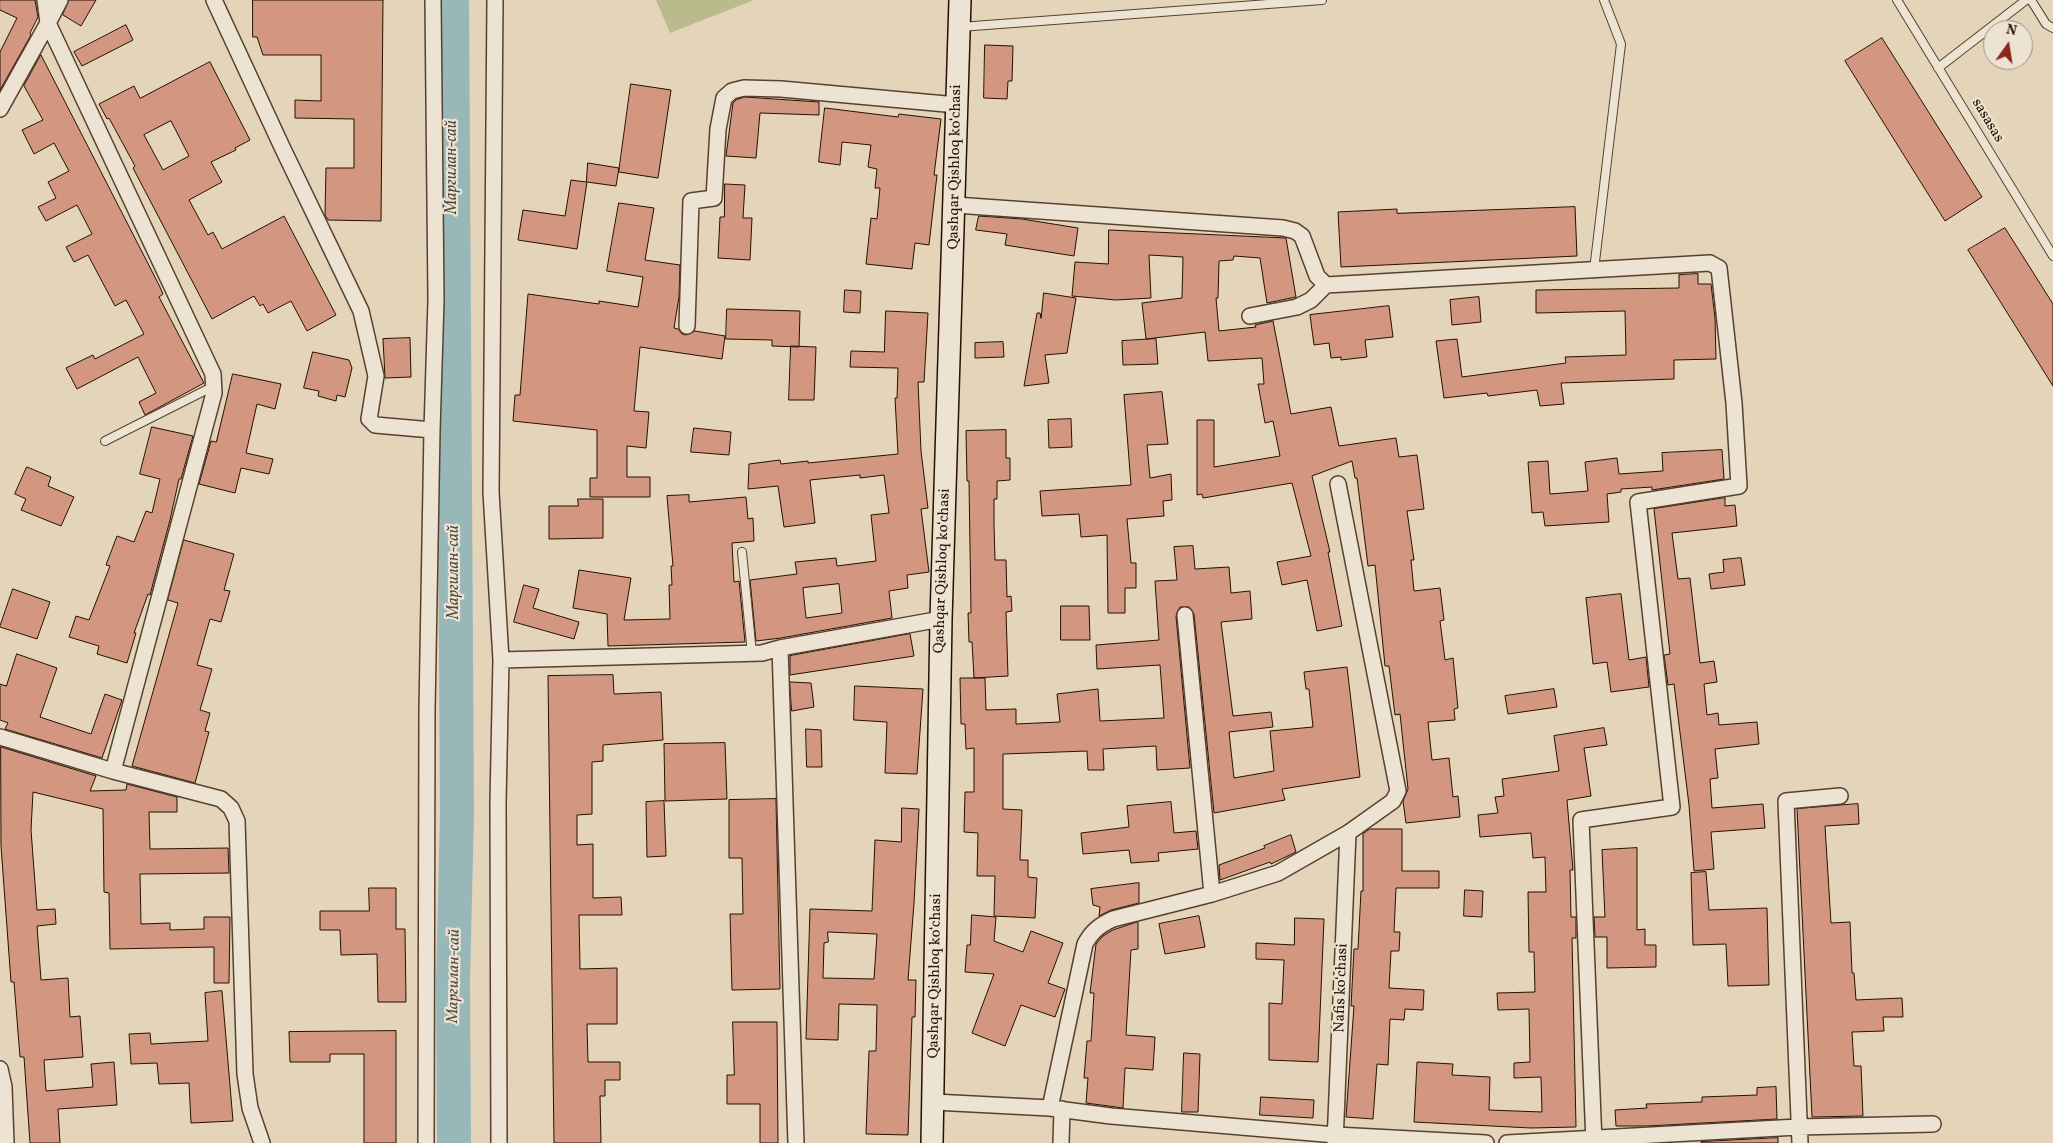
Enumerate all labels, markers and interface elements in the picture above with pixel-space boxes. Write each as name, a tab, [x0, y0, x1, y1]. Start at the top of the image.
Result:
north arrow	[1983, 20, 2033, 70]
text: N	[2004, 20, 2018, 41]
street label: Qashqar Qishloq koʻchasi	[946, 84, 966, 250]
street label: sasasas	[1967, 96, 2007, 146]
water label: Маргилан-сай	[443, 120, 463, 214]
street label: Qashqar Qishloq koʻchasi	[931, 488, 955, 654]
water label: Маргилан-сай	[445, 525, 465, 619]
street label: Qashqar Qishloq koʻchasi	[926, 893, 946, 1059]
water label: Маргилан-сай	[445, 929, 465, 1023]
street label: Nafis koʻchasi	[1331, 943, 1353, 1033]

